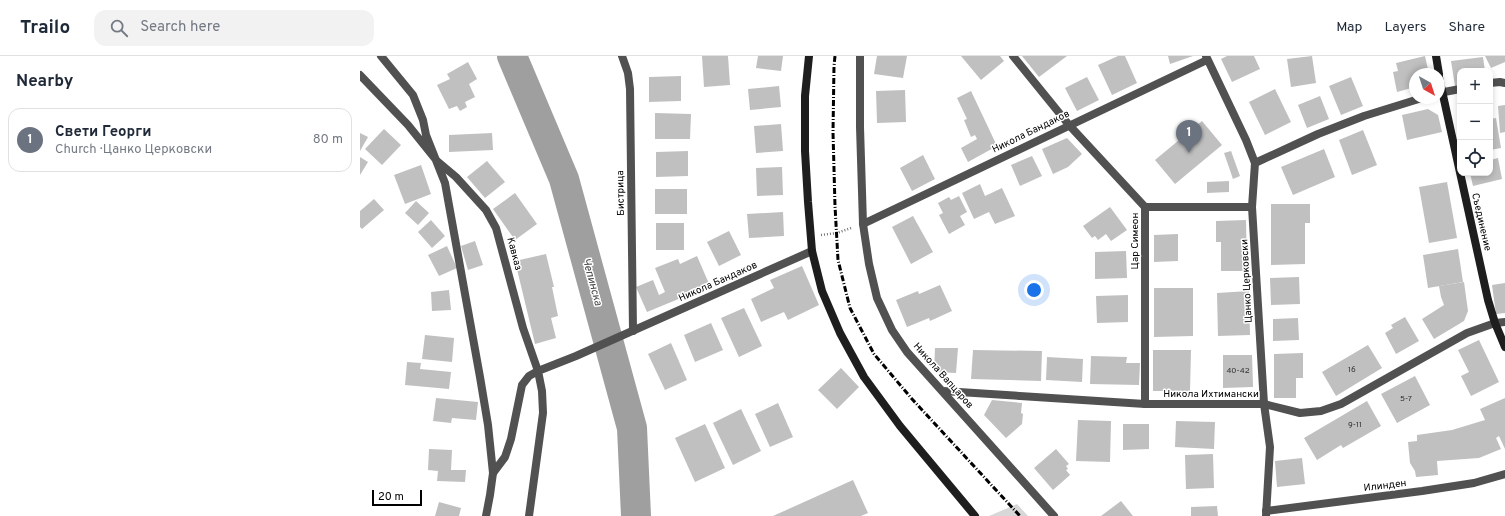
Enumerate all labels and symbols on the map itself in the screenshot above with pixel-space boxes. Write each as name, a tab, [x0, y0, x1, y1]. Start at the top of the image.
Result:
north arrow	[1409, 68, 1445, 104]
street label: Никола Бандаков	[990, 108, 1072, 156]
pin: 1	[1176, 120, 1202, 153]
street label: Бистрица	[614, 170, 628, 216]
street label: Съединение	[1468, 192, 1494, 252]
street label: Цар Симеон	[1129, 213, 1142, 269]
street label: Кавказ	[503, 236, 525, 272]
street label: Цанко Церковски	[1238, 239, 1256, 323]
water label: Чепинска	[579, 257, 605, 308]
street label: Никола Бандаков	[677, 259, 759, 305]
your location	[1024, 280, 1044, 300]
street label: Никола Вапцаров	[910, 340, 976, 412]
house number: 16	[1348, 365, 1356, 375]
house number: 40-42	[1226, 366, 1250, 376]
street label: Никола Ихтимански	[1163, 388, 1259, 401]
house number: 5-7	[1400, 394, 1412, 404]
house number: 9-11	[1348, 420, 1362, 430]
street label: Илинден	[1363, 477, 1407, 495]
scale bar	[372, 488, 422, 507]

